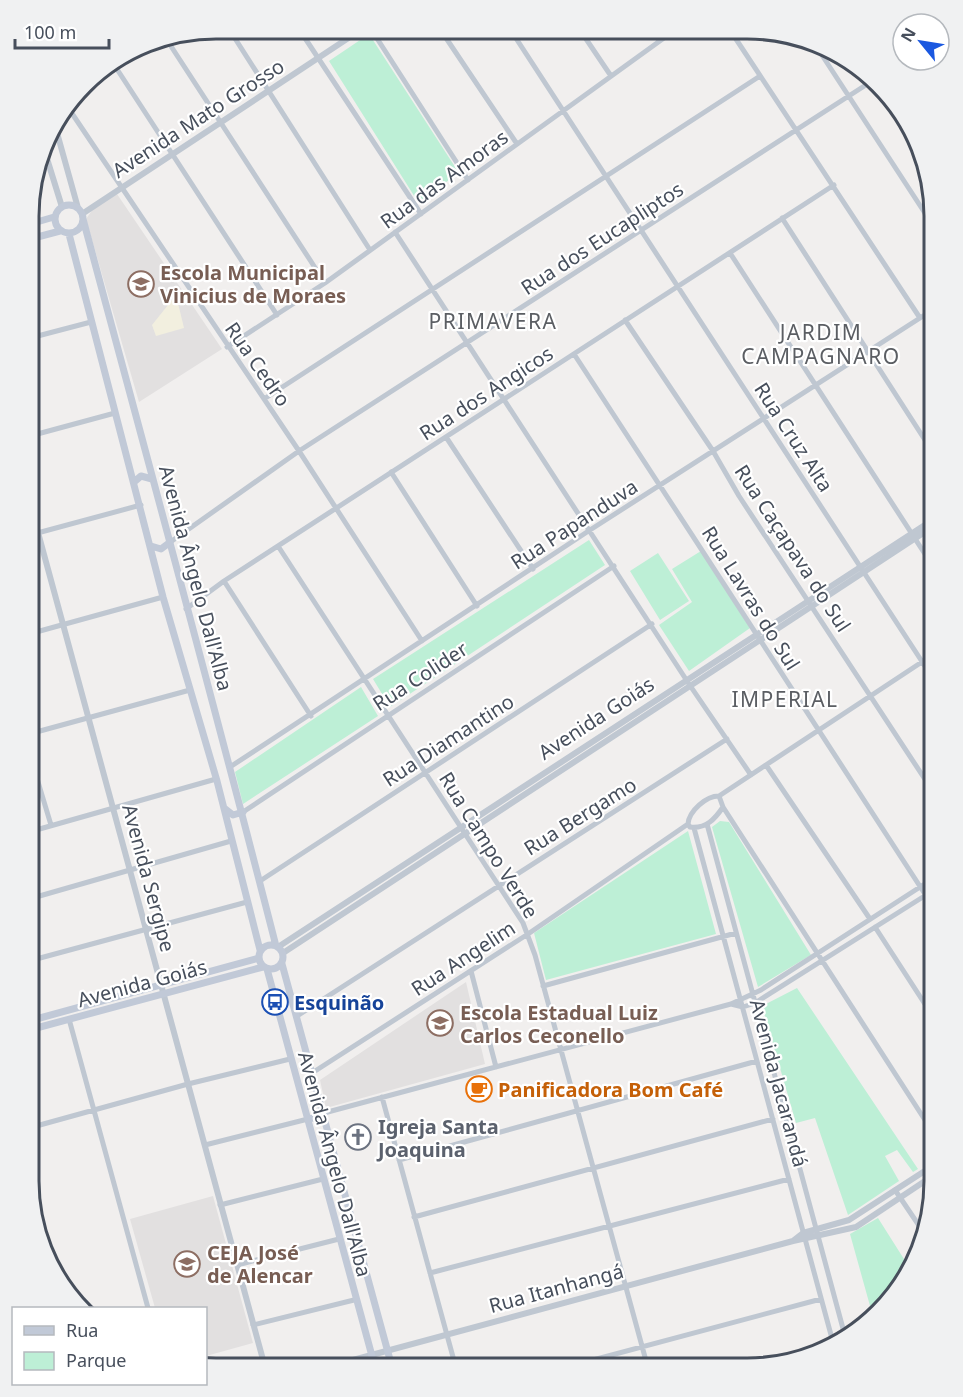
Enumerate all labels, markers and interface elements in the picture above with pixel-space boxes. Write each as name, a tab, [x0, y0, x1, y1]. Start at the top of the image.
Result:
scale bar	[15, 12, 110, 50]
north arrow	[891, 12, 951, 72]
text: 100 m	[24, 20, 76, 44]
text: N	[895, 23, 921, 46]
street label: Avenida Mato Grosso	[107, 52, 289, 184]
street label: Rua das Amoras	[375, 123, 513, 235]
street label: Rua dos Eucapliptos	[516, 175, 688, 301]
place label: Escola Municipal Vinicius de Moraes	[160, 259, 346, 309]
school or university icon: Escola Municipal Vinicius de Moraes	[126, 269, 156, 299]
district label: PRIMAVERA	[429, 307, 557, 335]
street label: Rua Cedro	[219, 316, 297, 412]
district label: JARDIM CAMPAGNARO	[741, 318, 901, 370]
street label: Rua dos Angicos	[414, 340, 558, 446]
street label: Rua Cruz Alta	[749, 377, 839, 497]
street label: Rua Caçapava do Sul	[729, 459, 857, 637]
street label: Avenida Ângelo Dall'Alba	[153, 462, 239, 694]
street label: Rua Papanduva	[505, 473, 643, 575]
street label: Rua Lavras do Sul	[696, 521, 806, 675]
street label: Rua Colider	[367, 635, 473, 717]
street label: Avenida Goiás	[533, 670, 659, 766]
district label: IMPERIAL	[731, 685, 839, 713]
street label: Rua Diamantino	[377, 687, 519, 793]
street label: Rua Campo Verde	[433, 767, 545, 923]
street label: Rua Bergamo	[519, 771, 641, 861]
street label: Avenida Sergipe	[116, 801, 182, 955]
street label: Rua Angelim	[406, 914, 520, 1002]
street label: Avenida Goiás	[74, 953, 210, 1013]
bus stop icon: Esquinão	[260, 987, 290, 1017]
place label: Esquinão	[294, 989, 384, 1016]
street label: Avenida Jacarandá	[744, 996, 814, 1170]
place label: Escola Estadual Luiz Carlos Ceconello	[460, 999, 658, 1049]
school or university icon: Escola Estadual Luiz Carlos Ceconello	[425, 1008, 455, 1038]
street label: Avenida Ângelo Dall'Alba	[292, 1048, 378, 1280]
cafe icon: Panificadora Bom Café	[464, 1074, 494, 1104]
place label: Panificadora Bom Café	[498, 1076, 723, 1103]
place label: Igreja Santa Joaquina	[376, 1113, 499, 1163]
church icon: Igreja Santa Joaquina	[343, 1122, 373, 1152]
place label: CEJA José de Alencar	[207, 1239, 313, 1289]
school or university icon: CEJA José de Alencar	[172, 1249, 202, 1279]
street label: Rua Itanhangá	[486, 1257, 626, 1319]
legend	[12, 1307, 207, 1385]
text: Rua	[66, 1318, 98, 1342]
text: Parque	[66, 1348, 126, 1372]

